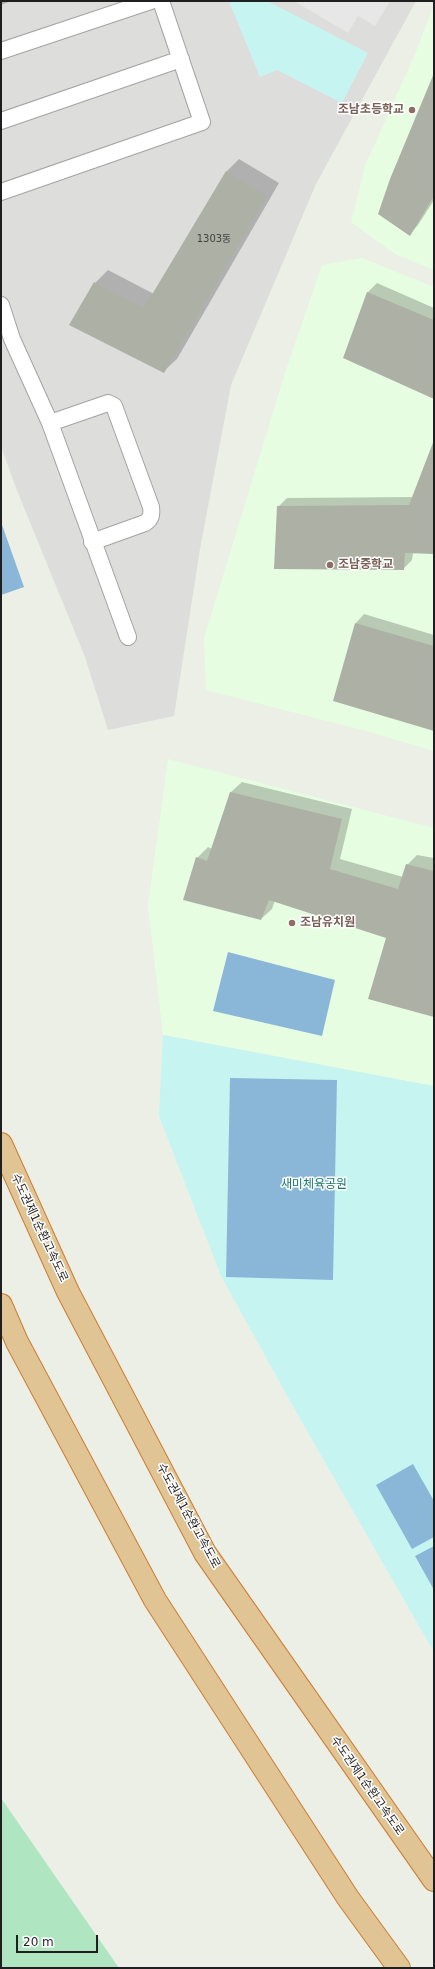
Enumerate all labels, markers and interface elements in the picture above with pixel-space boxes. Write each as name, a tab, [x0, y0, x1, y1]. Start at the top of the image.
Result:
place label: 조남초등학교	[338, 103, 404, 117]
marker: 조남초등학교	[407, 105, 417, 115]
house number: 1303동	[197, 233, 231, 245]
place label: 조남중학교	[338, 558, 393, 572]
marker: 조남중학교	[325, 560, 335, 570]
place label: 조남유치원	[300, 916, 355, 930]
marker: 조남유치원	[287, 918, 297, 928]
street label: 수도권제1순환고속도로	[8, 1171, 70, 1285]
park label: 새미체육공원	[281, 1178, 347, 1192]
street label: 수도권제1순환고속도로	[153, 1461, 223, 1571]
street label: 수도권제1순환고속도로	[327, 1734, 407, 1838]
scale bar	[18, 1927, 100, 1953]
text: 20 m	[23, 1935, 54, 1949]

